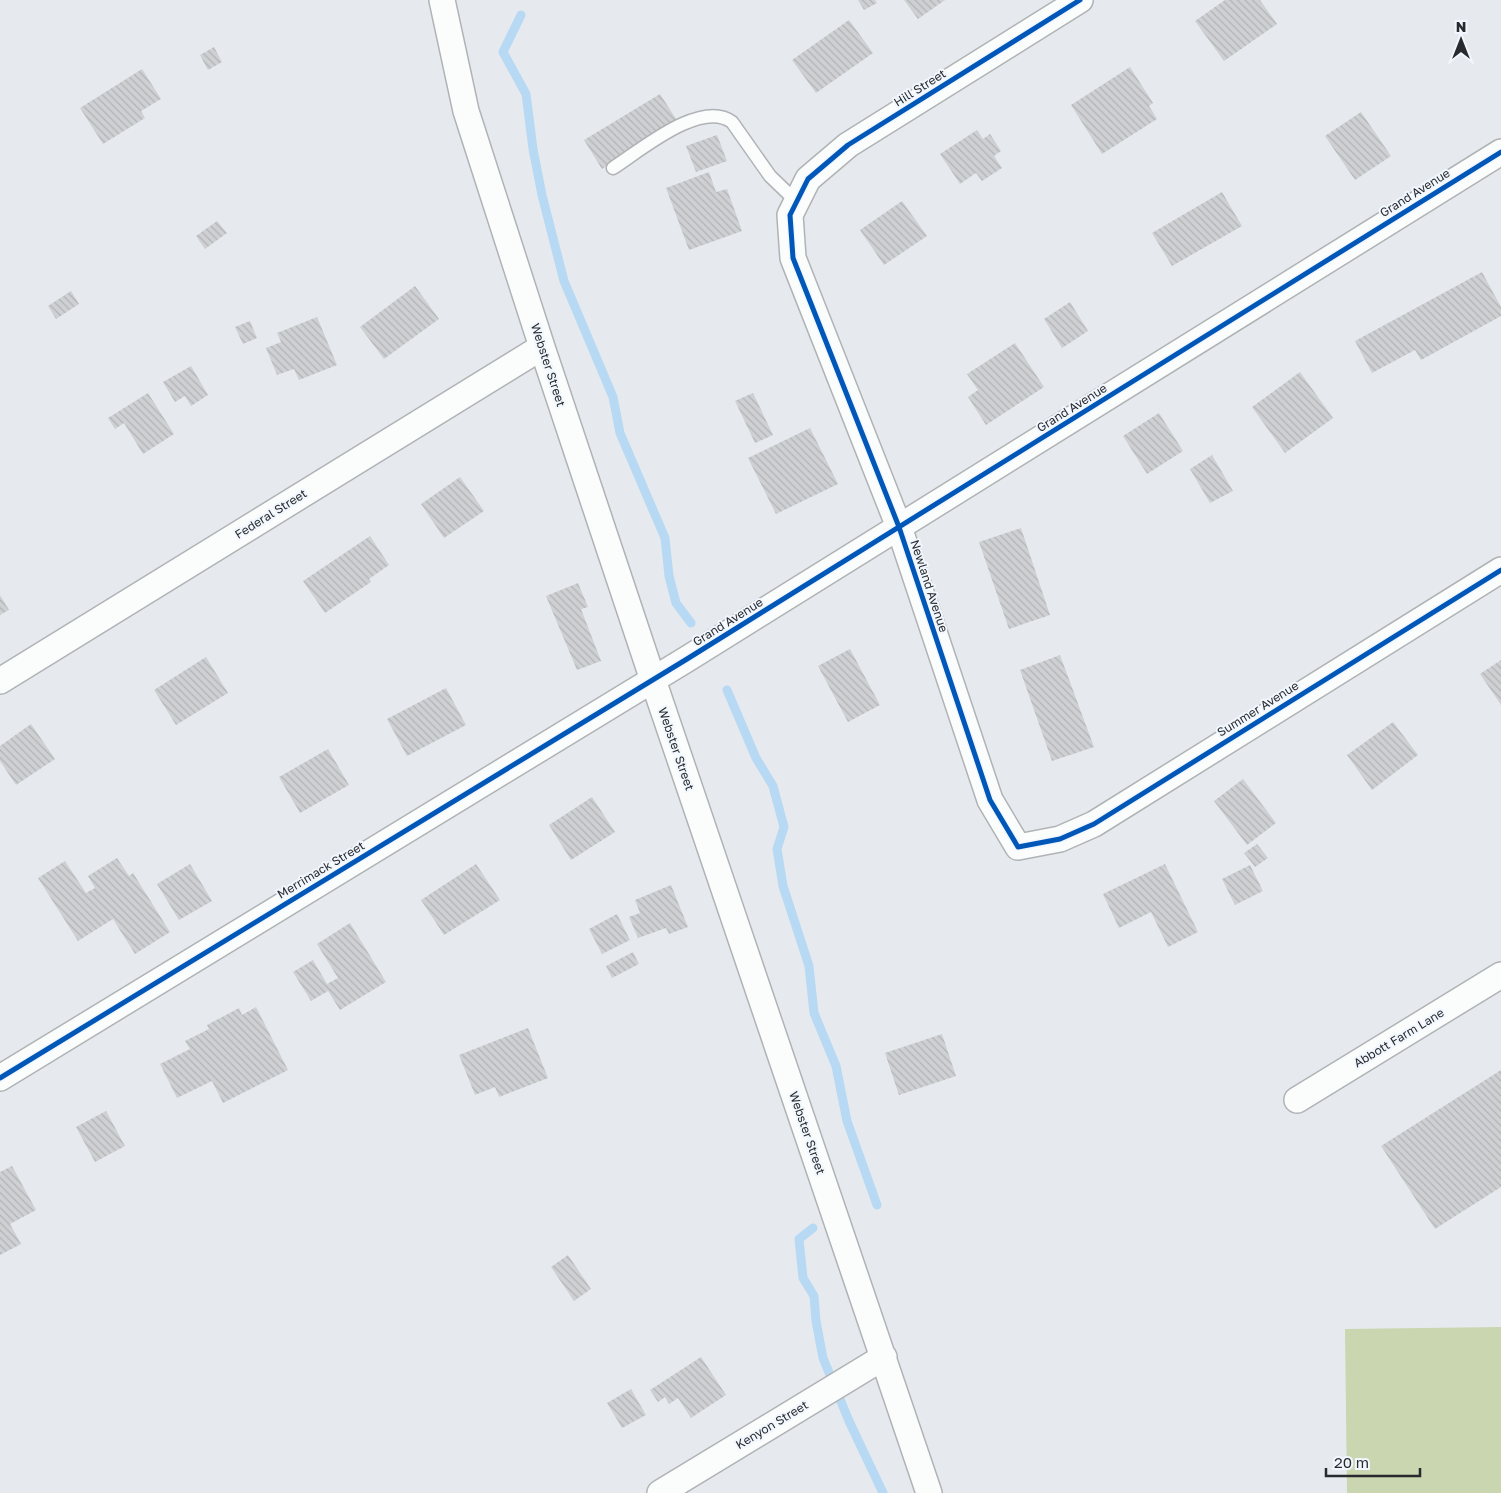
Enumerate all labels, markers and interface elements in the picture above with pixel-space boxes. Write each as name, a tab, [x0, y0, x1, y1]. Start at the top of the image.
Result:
north arrow	[1436, 15, 1486, 65]
text: N	[1456, 18, 1466, 35]
street label: Hill Street	[891, 66, 949, 109]
street label: Grand Avenue	[1377, 165, 1453, 220]
street label: Webster Street	[528, 321, 569, 409]
street label: Grand Avenue	[1034, 380, 1110, 435]
street label: Federal Street	[232, 485, 310, 542]
street label: Newland Avenue	[907, 538, 952, 634]
street label: Grand Avenue	[690, 594, 766, 649]
street label: Summer Avenue	[1214, 678, 1301, 740]
street label: Webster Street	[655, 705, 698, 792]
street label: Merrimack Street	[274, 838, 367, 902]
street label: Abbott Farm Lane	[1351, 1005, 1447, 1070]
street label: Webster Street	[786, 1089, 829, 1176]
street label: Kenyon Street	[733, 1397, 811, 1452]
scale bar	[1326, 1446, 1420, 1478]
text: 20 m	[1334, 1453, 1369, 1471]

